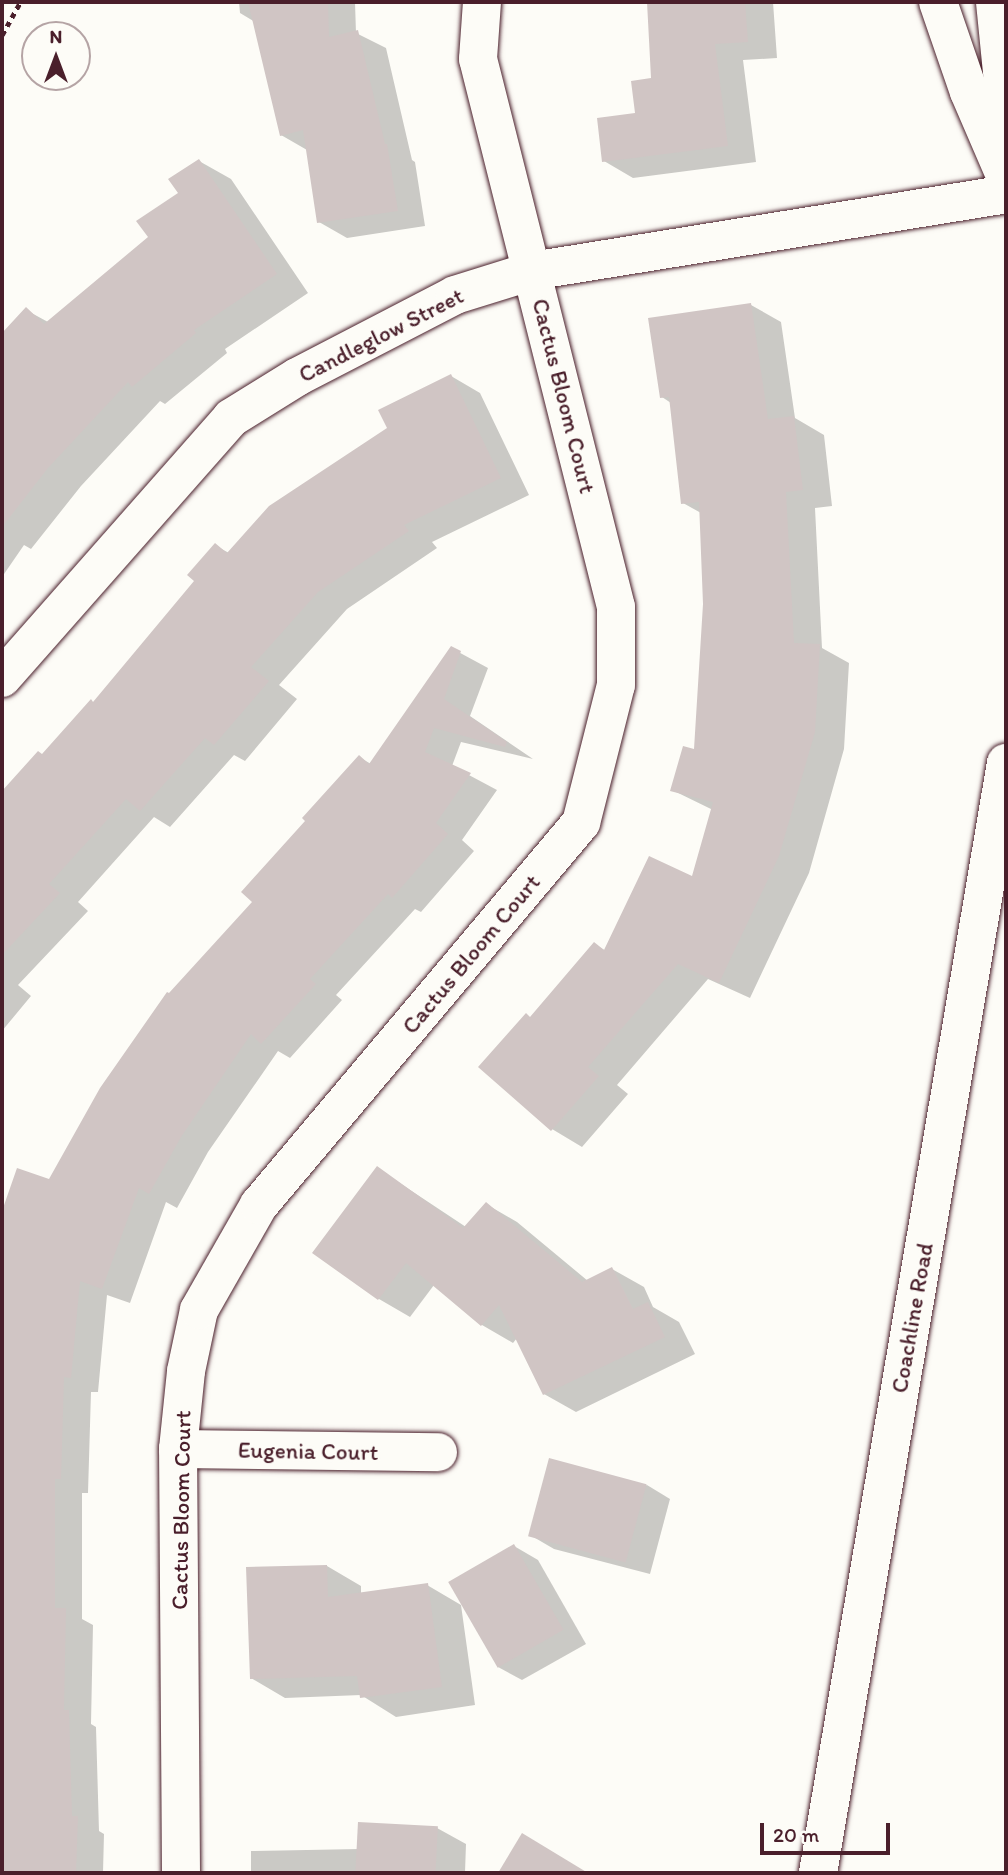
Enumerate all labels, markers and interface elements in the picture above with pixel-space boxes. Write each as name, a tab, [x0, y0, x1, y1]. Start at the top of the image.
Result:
north arrow	[21, 21, 91, 91]
text: N	[50, 25, 62, 48]
street label: Candleglow Street	[294, 282, 468, 388]
street label: Cactus Bloom Court	[526, 296, 602, 496]
street label: Cactus Bloom Court	[396, 869, 546, 1039]
street label: Coachline Road	[885, 1241, 939, 1395]
street label: Cactus Bloom Court	[165, 1410, 197, 1610]
street label: Eugenia Court	[238, 1436, 378, 1466]
scale bar	[763, 1808, 892, 1852]
text: 20 m	[773, 1822, 819, 1847]

